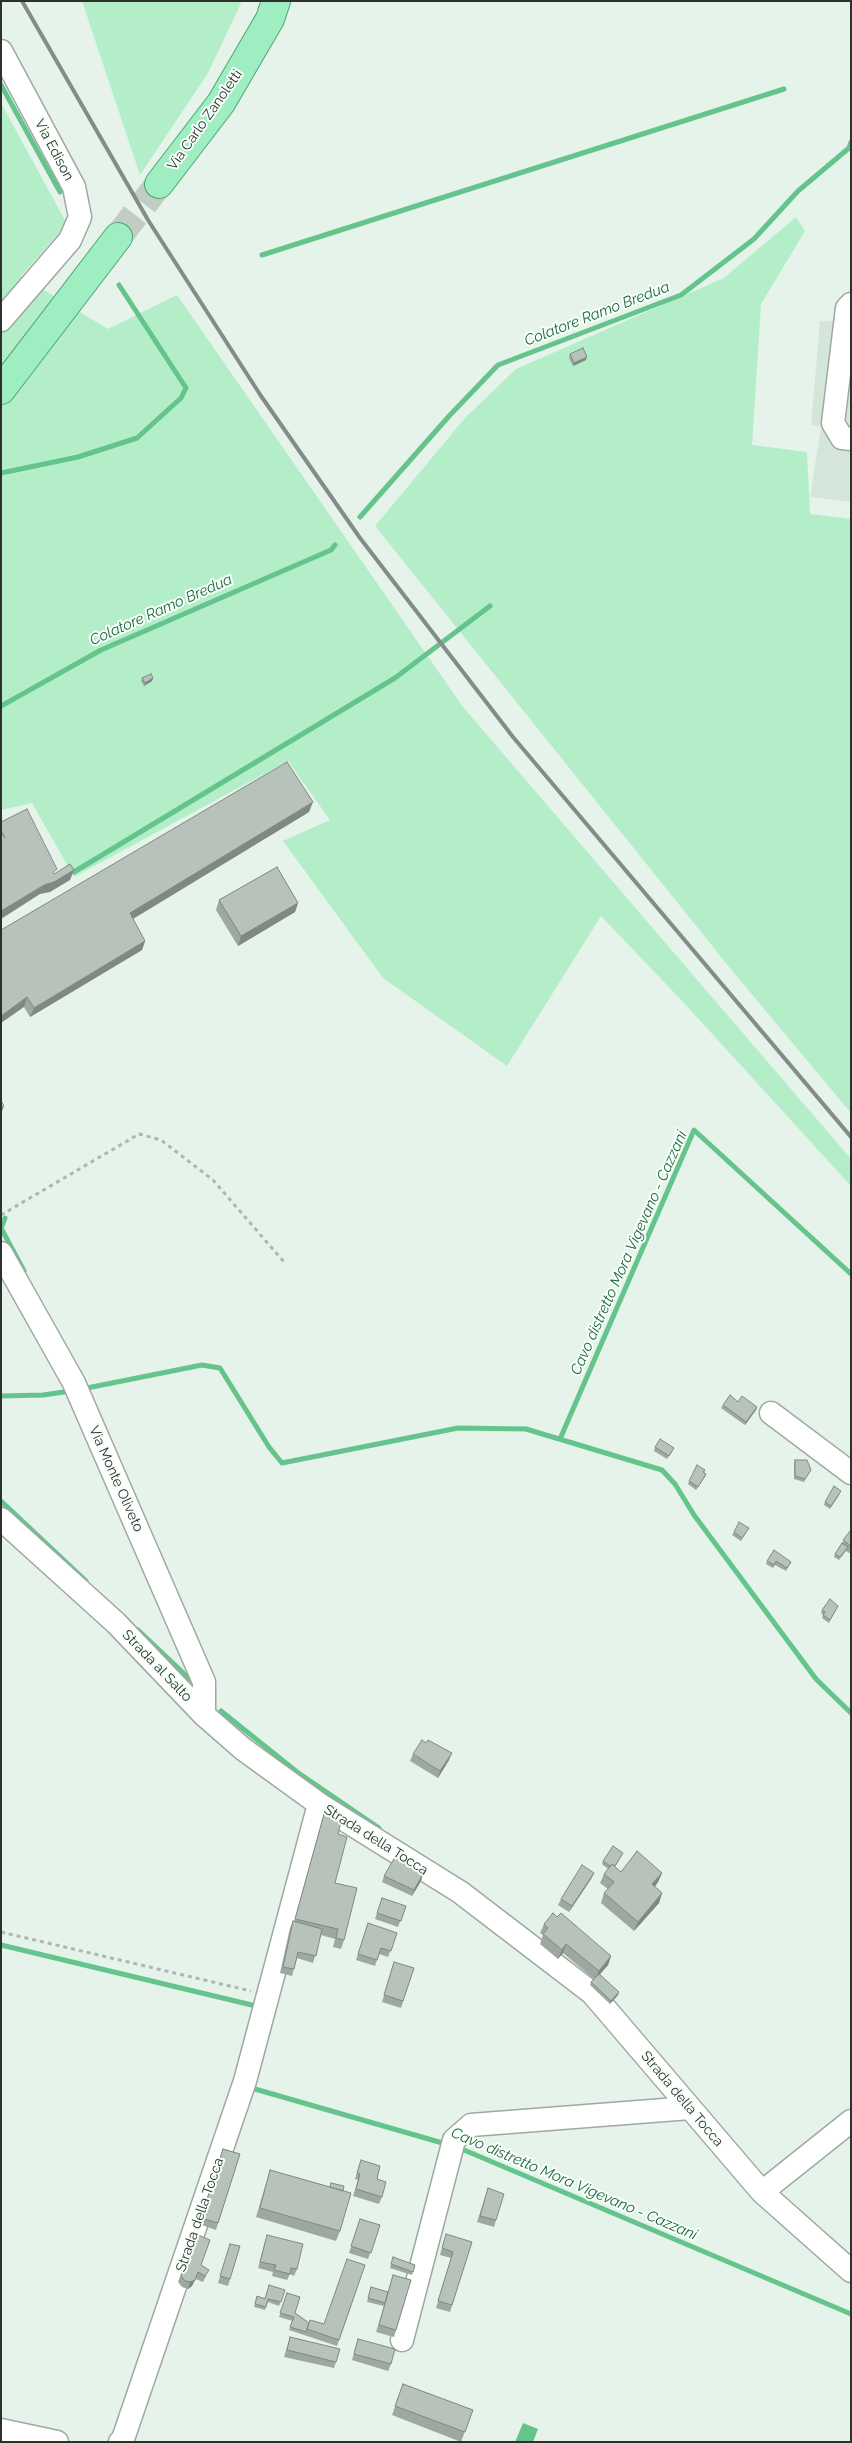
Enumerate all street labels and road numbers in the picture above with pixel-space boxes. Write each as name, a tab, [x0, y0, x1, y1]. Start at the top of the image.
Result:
street label: Via Carlo Zanoletti	[164, 66, 246, 174]
street label: Via Edison	[31, 116, 77, 184]
street label: Via Monte Oliveto	[85, 1423, 147, 1535]
street label: Strada al Salto	[119, 1627, 195, 1705]
street label: Strada della Tocca	[321, 1801, 431, 1879]
street label: Strada della Tocca	[637, 2048, 727, 2150]
street label: Strada della Tocca	[173, 2156, 227, 2274]

